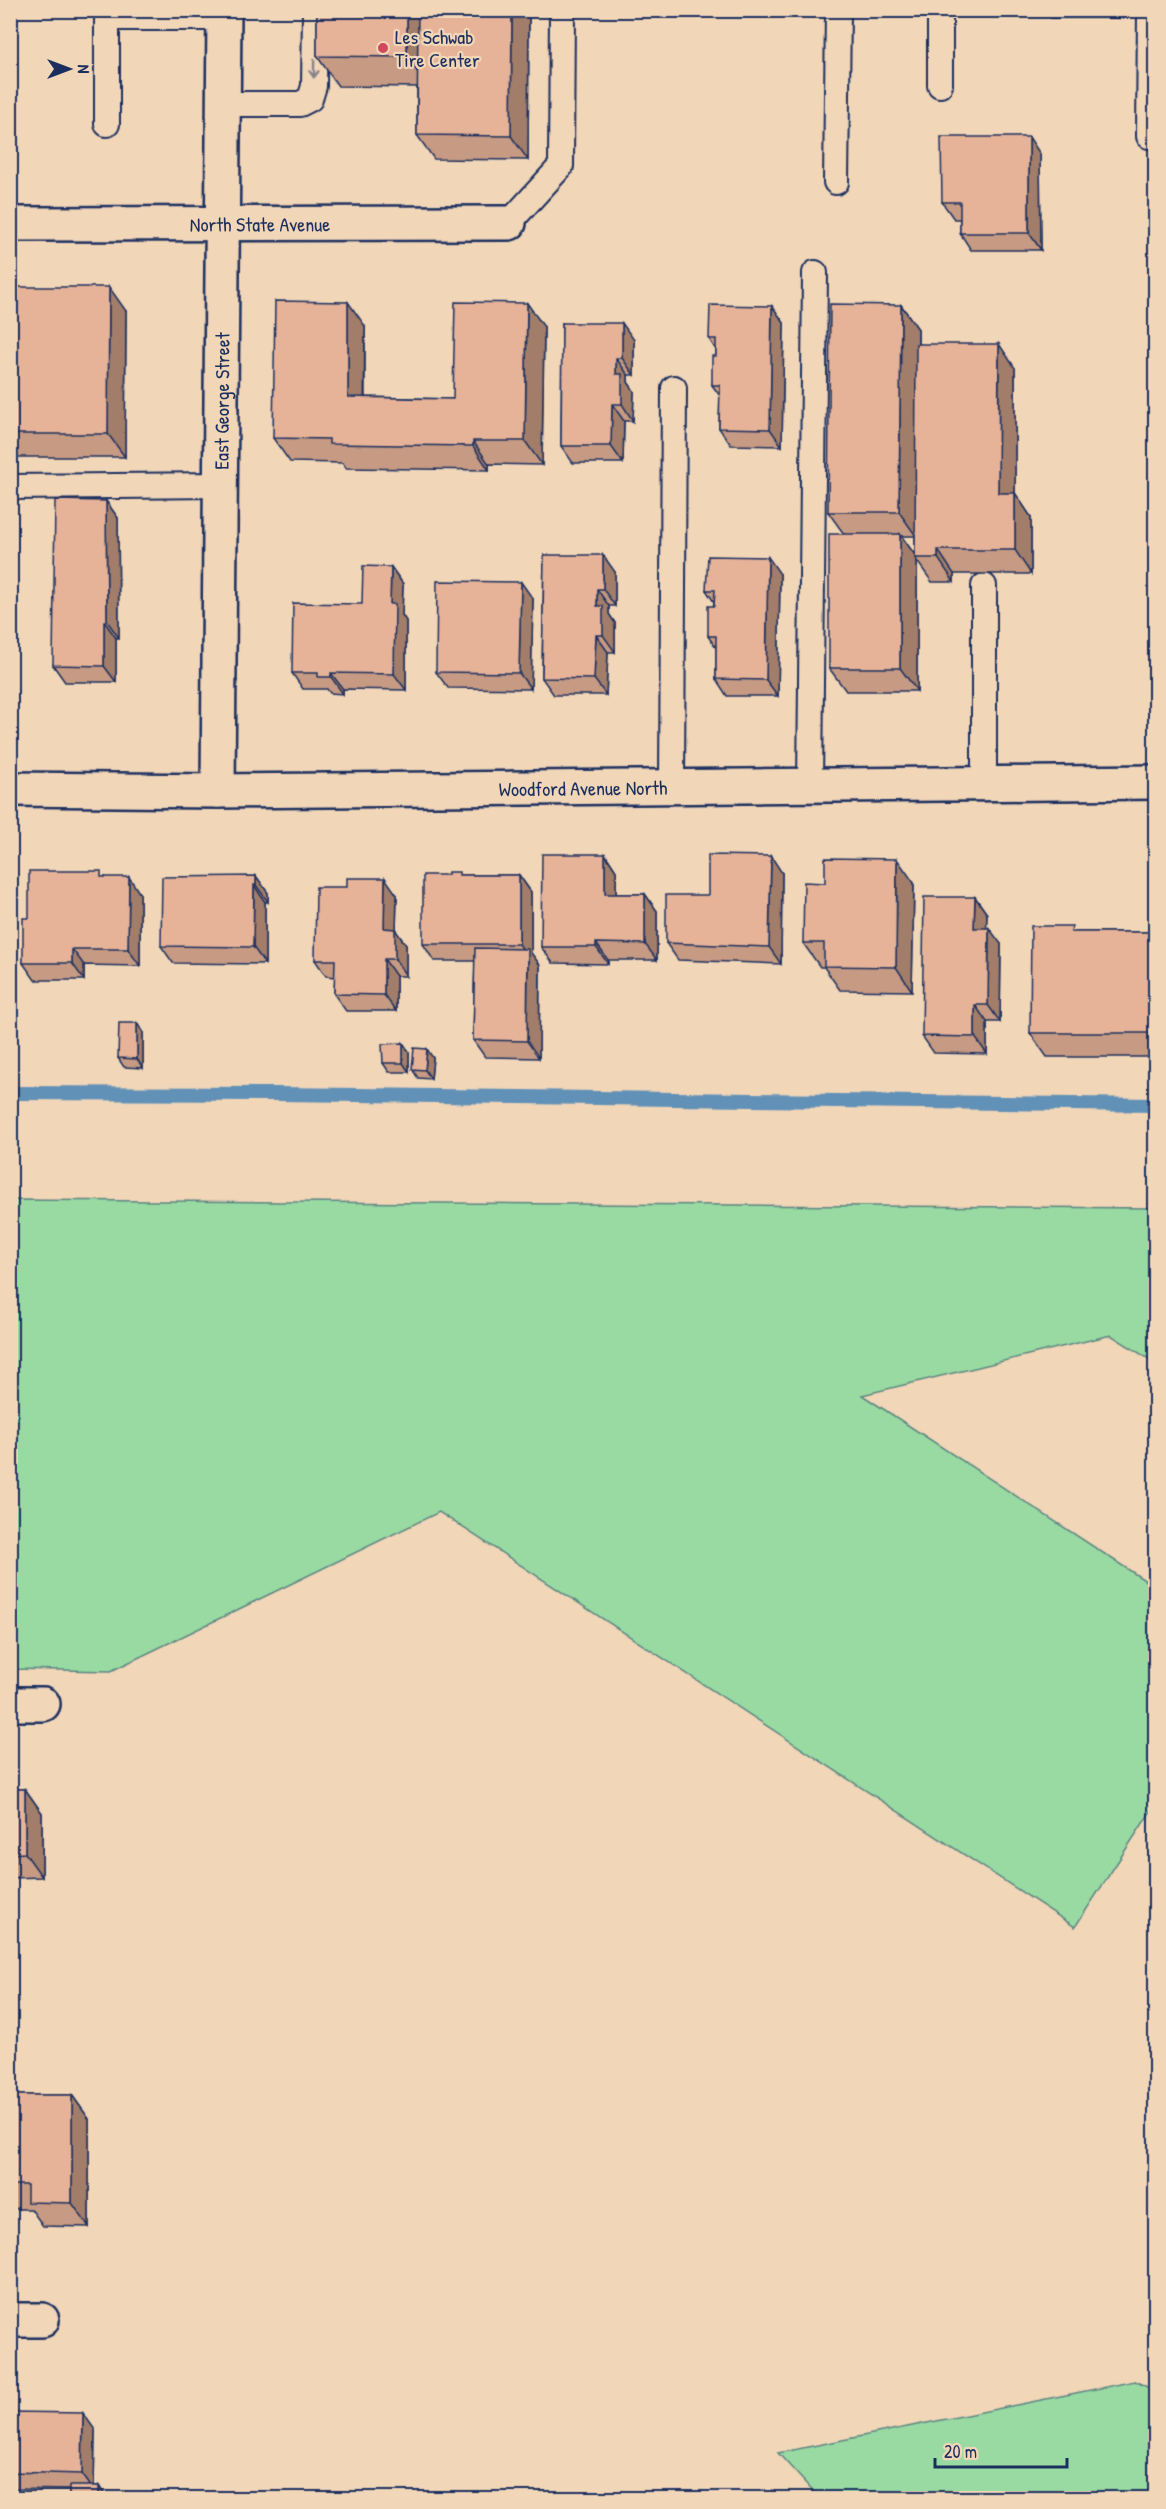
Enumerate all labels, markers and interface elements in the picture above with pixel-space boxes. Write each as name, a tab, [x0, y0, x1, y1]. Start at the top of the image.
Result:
place label: Les Schwab Tire Center	[395, 23, 480, 73]
north arrow	[39, 39, 99, 99]
marker: Les Schwab Tire Center	[376, 41, 390, 55]
one-way arrow	[308, 58, 320, 78]
text: N	[73, 65, 95, 74]
street label: North State Avenue	[190, 210, 330, 237]
street label: East George Street	[207, 331, 235, 470]
street label: Woodford Avenue North	[498, 773, 667, 802]
scale bar	[935, 2431, 1067, 2469]
text: 20 m	[944, 2439, 977, 2464]

